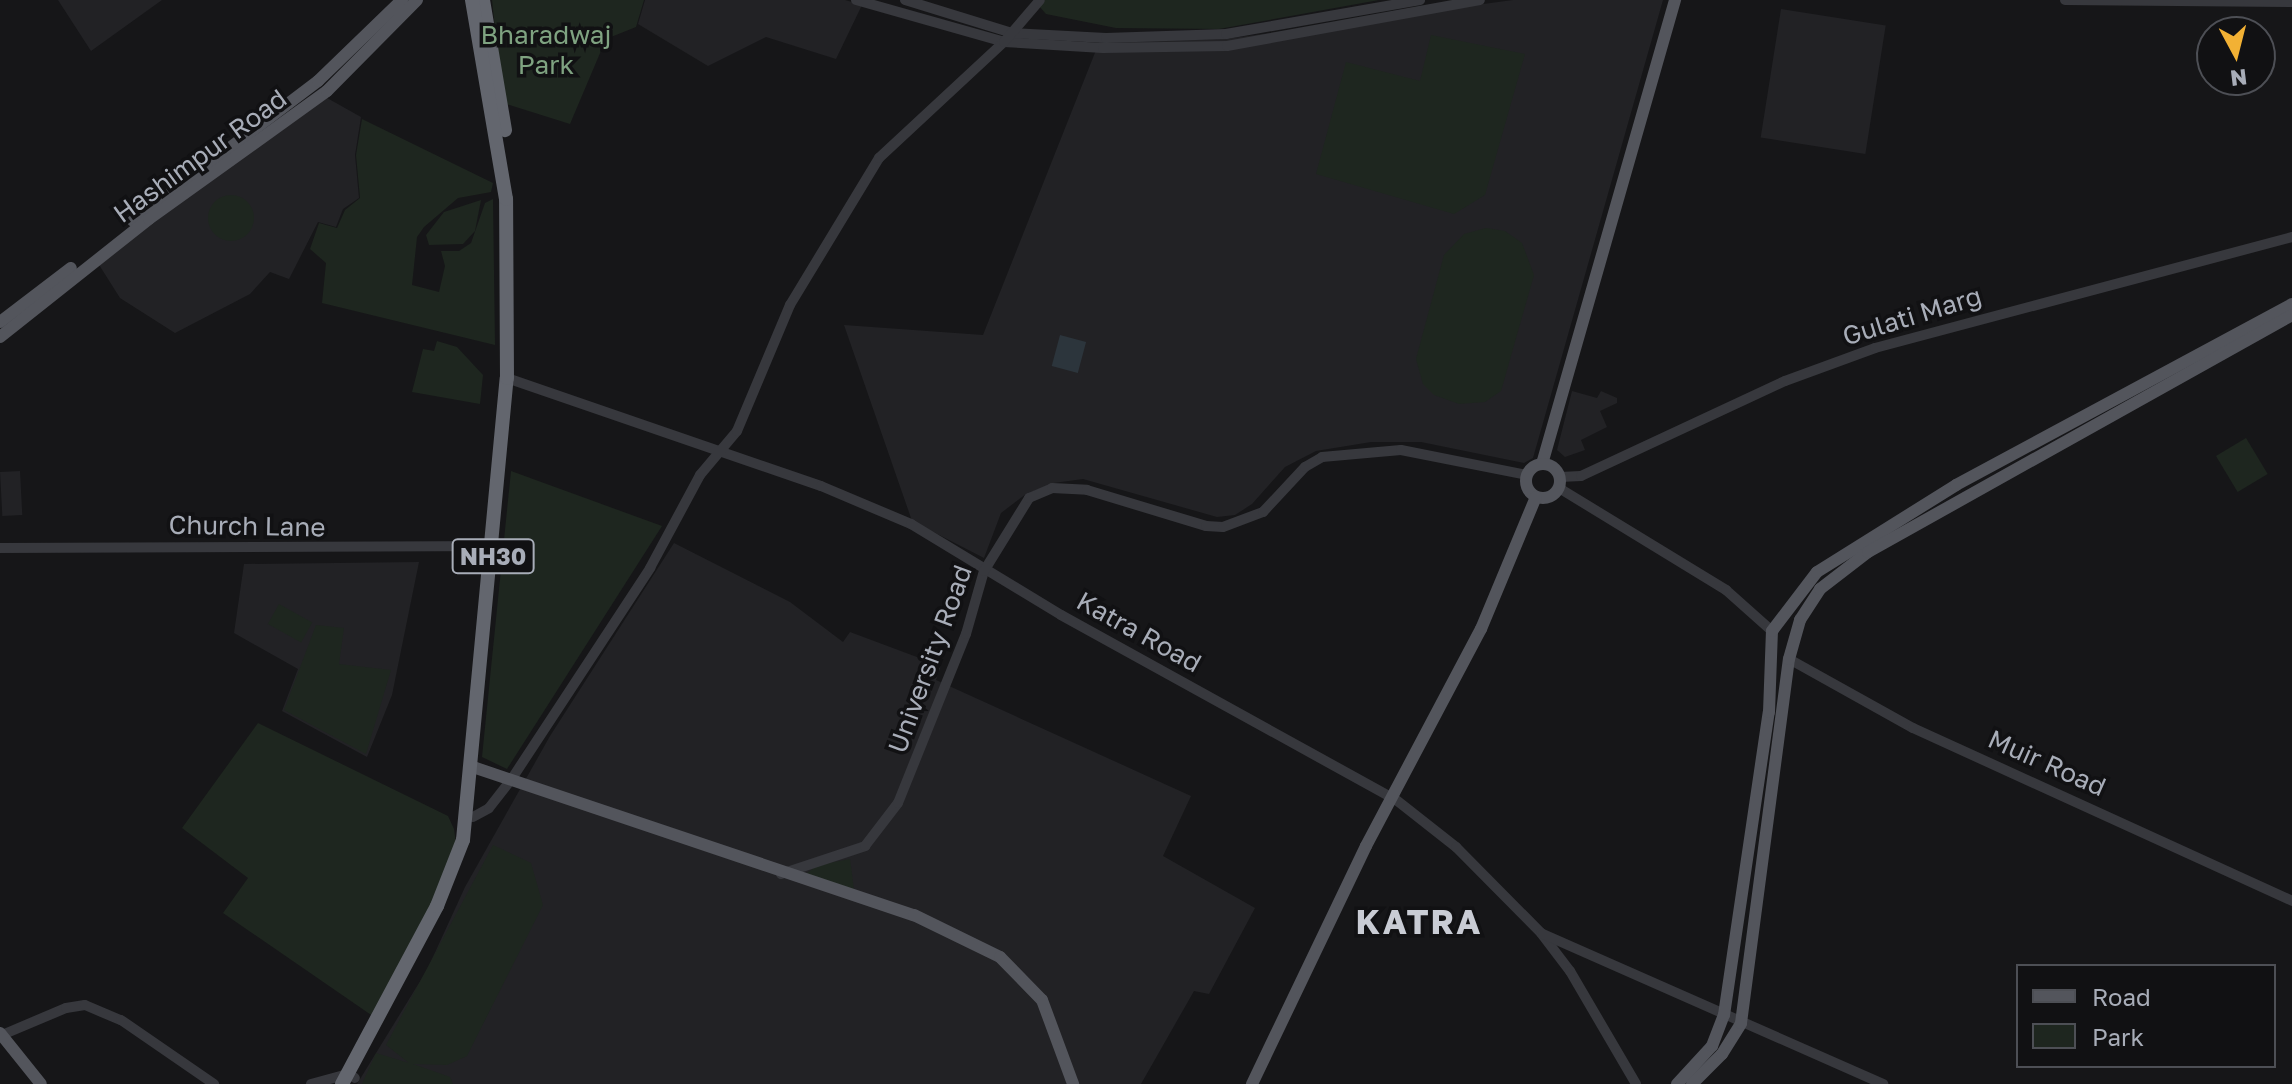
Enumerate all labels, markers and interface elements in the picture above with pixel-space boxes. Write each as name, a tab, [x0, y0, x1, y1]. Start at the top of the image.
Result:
north arrow	[2196, 16, 2276, 96]
park label: Bharadwaj Park	[481, 19, 611, 80]
text: N	[2229, 64, 2249, 93]
street label: Hashimpur Road	[107, 83, 293, 229]
street label: Gulati Marg	[1839, 280, 1985, 352]
street label: Church Lane	[168, 509, 326, 543]
road number: NH30	[451, 536, 535, 576]
street label: University Road	[882, 561, 978, 757]
street label: Katra Road	[1071, 585, 1207, 679]
street label: Muir Road	[1983, 723, 2111, 803]
district label: KATRA	[1356, 902, 1482, 942]
legend	[2016, 964, 2276, 1068]
text: Road	[2092, 982, 2151, 1011]
text: Park	[2092, 1022, 2144, 1051]

